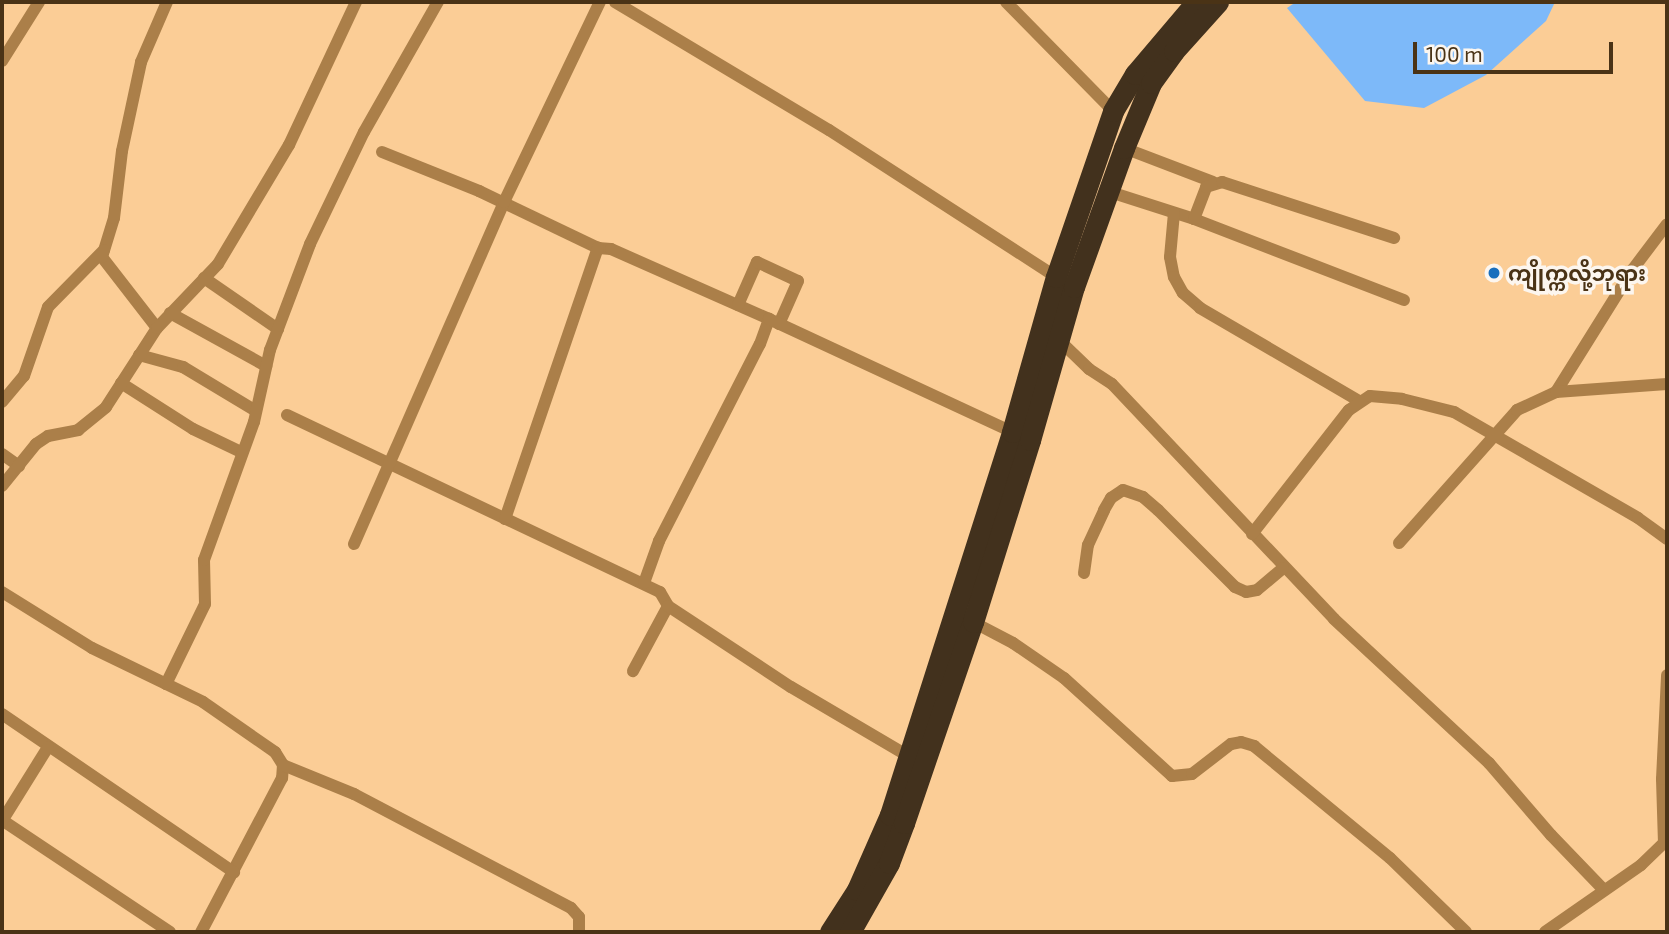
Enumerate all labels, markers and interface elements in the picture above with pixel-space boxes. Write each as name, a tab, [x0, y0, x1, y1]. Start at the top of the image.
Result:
scale bar	[1417, 28, 1616, 72]
text: 100 m	[1426, 41, 1483, 66]
place label: ကျိုက္ကလို့ဘုရား	[1508, 260, 1646, 286]
marker: ကျိုက္ကလို့ဘုရား	[1486, 265, 1502, 281]

